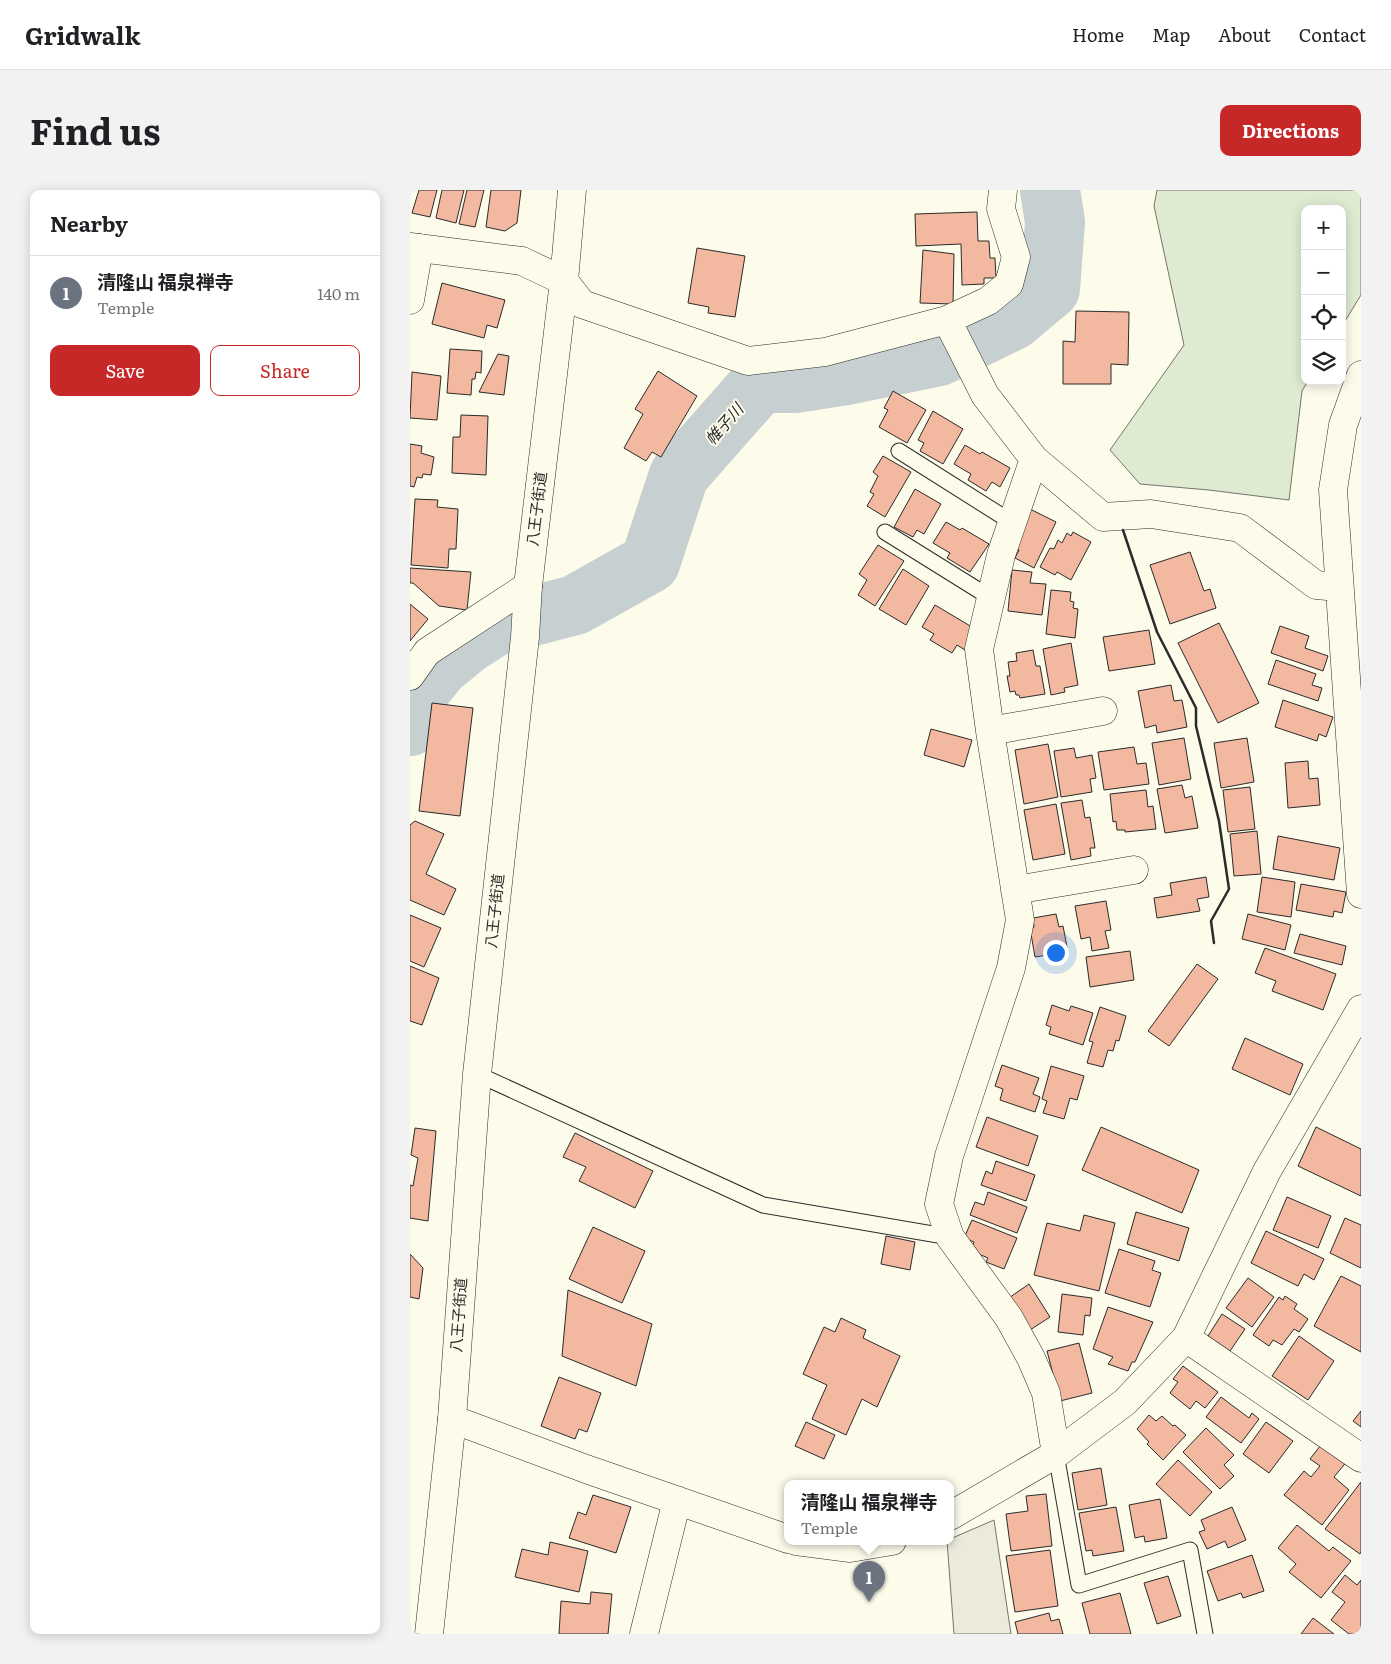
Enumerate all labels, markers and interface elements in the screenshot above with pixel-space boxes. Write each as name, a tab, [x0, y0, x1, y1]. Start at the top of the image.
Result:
text: Gridwalk	[25, 17, 141, 52]
text: Home	[1072, 21, 1124, 48]
text: Map	[1152, 21, 1190, 48]
text: About	[1218, 21, 1271, 48]
text: Contact	[1299, 21, 1366, 48]
text: Find us	[30, 104, 160, 156]
button: Directions	[1220, 105, 1361, 156]
map controls	[1301, 205, 1346, 385]
button: +	[1301, 205, 1346, 250]
text: Nearby	[50, 207, 128, 238]
button: −	[1301, 250, 1346, 295]
text: 清隆山 福泉禅寺	[97, 267, 234, 295]
text: 1	[63, 281, 69, 305]
text: 140 m	[317, 281, 360, 305]
text: Temple	[97, 295, 154, 319]
button: locate	[1301, 295, 1346, 340]
button: layers	[1301, 340, 1346, 385]
button: Save	[50, 345, 200, 396]
button: Share	[210, 345, 360, 396]
water label: 帷子川	[698, 396, 749, 449]
street label: 八王子街道	[520, 470, 551, 547]
street label: 八王子街道	[478, 872, 509, 949]
your location	[1043, 940, 1069, 966]
street label: 八王子街道	[443, 1277, 472, 1353]
popup	[784, 1480, 954, 1545]
text: 清隆山 福泉禅寺	[801, 1487, 937, 1515]
text: Temple	[801, 1515, 858, 1539]
pin: 1	[853, 1561, 885, 1602]

